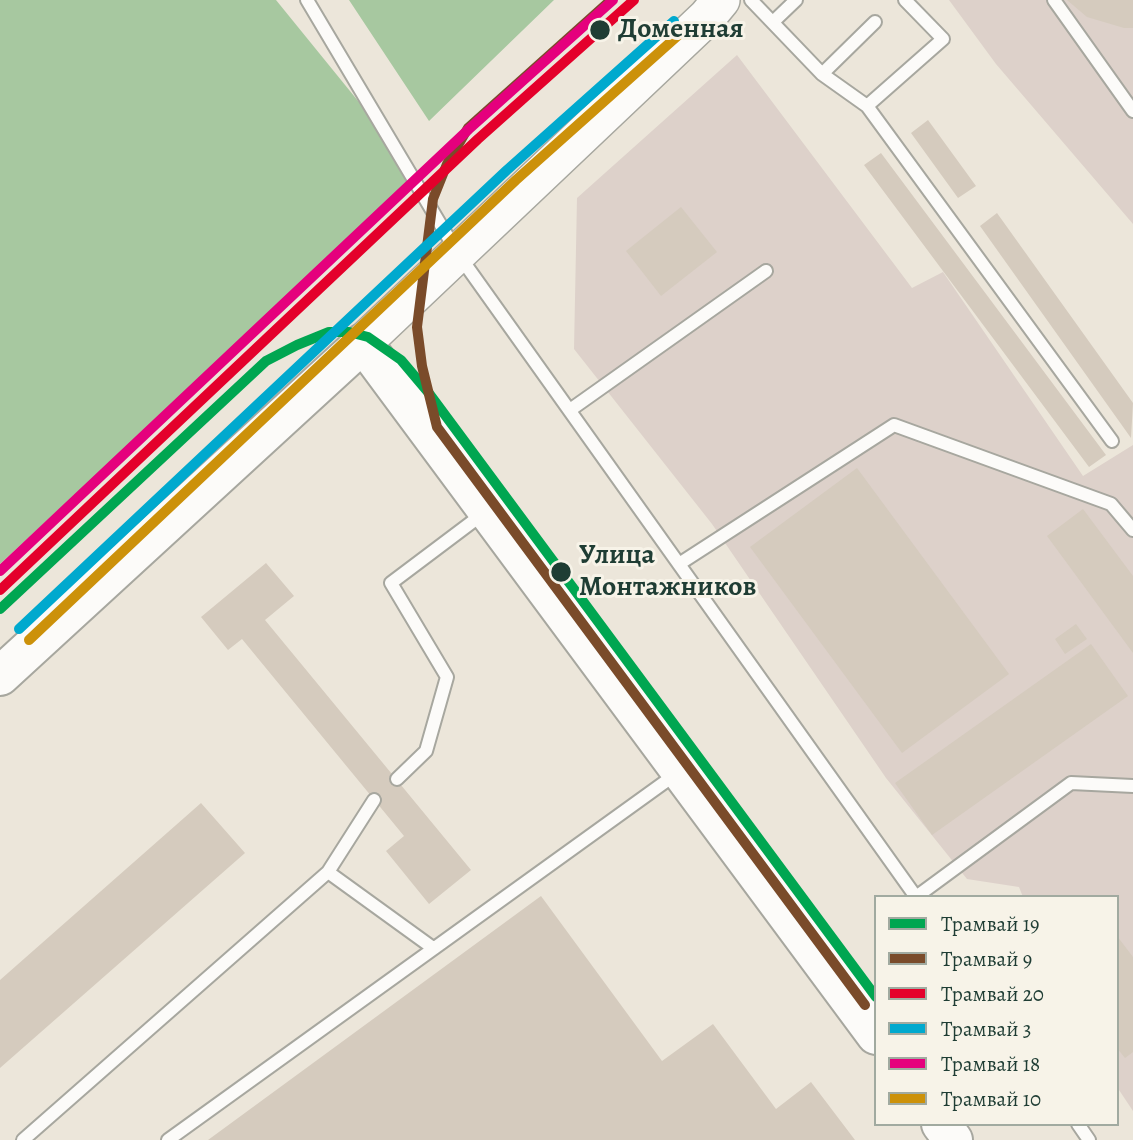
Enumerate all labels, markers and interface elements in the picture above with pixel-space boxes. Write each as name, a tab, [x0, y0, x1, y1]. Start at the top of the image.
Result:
place label: Доменная	[618, 13, 744, 47]
marker: Доменная	[588, 18, 612, 42]
place label: Улица Монтажников	[579, 539, 756, 605]
marker: Улица Монтажников	[549, 560, 573, 584]
legend	[874, 895, 1119, 1126]
text: Трамвай 19	[941, 910, 1040, 938]
text: Трамвай 9	[941, 945, 1032, 973]
text: Трамвай 20	[941, 980, 1044, 1008]
text: Трамвай 3	[941, 1015, 1032, 1043]
text: Трамвай 18	[941, 1050, 1040, 1078]
text: Трамвай 10	[941, 1085, 1041, 1113]

